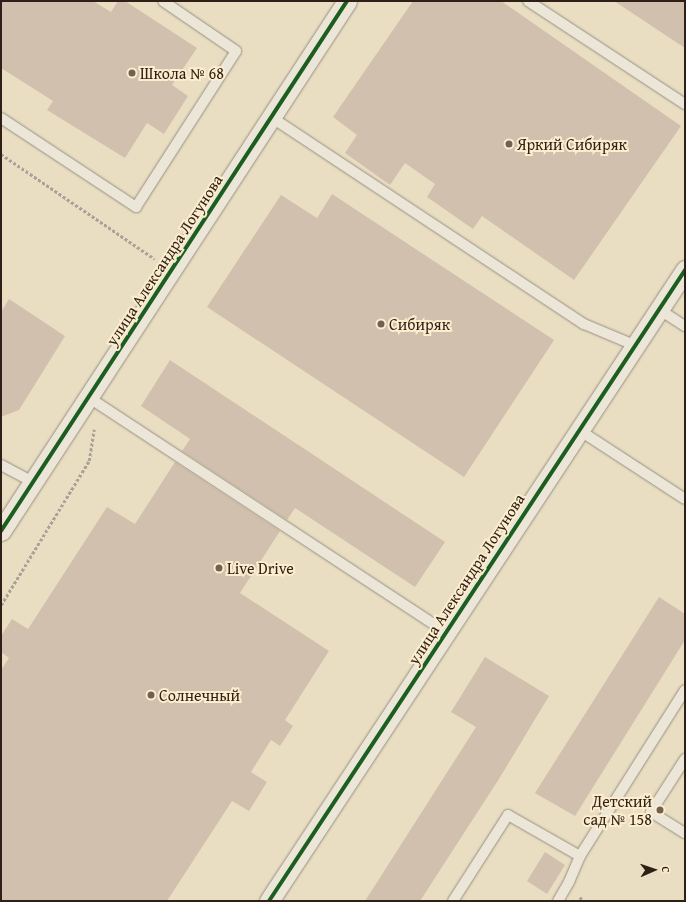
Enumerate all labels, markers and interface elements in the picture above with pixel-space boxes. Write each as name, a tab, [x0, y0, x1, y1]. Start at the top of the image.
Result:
place label: Школа № 68	[140, 63, 224, 83]
marker: Школа № 68	[127, 68, 137, 78]
place label: Яркий Сибиряк	[517, 134, 627, 154]
marker: Яркий Сибиряк	[504, 139, 514, 149]
street label: улица Александра Логунова	[102, 171, 226, 349]
place label: Сибиряк	[389, 314, 450, 334]
marker: Сибиряк	[376, 319, 386, 329]
street label: улица Александра Логунова	[404, 490, 528, 668]
place label: Live Drive	[227, 558, 294, 578]
marker: Live Drive	[214, 563, 224, 573]
place label: Солнечный	[159, 685, 240, 705]
marker: Солнечный	[146, 690, 156, 700]
place label: Детский сад № 158	[583, 791, 652, 829]
marker: Детский сад № 158	[655, 805, 665, 815]
north arrow	[634, 850, 674, 890]
text: С	[658, 866, 674, 873]

